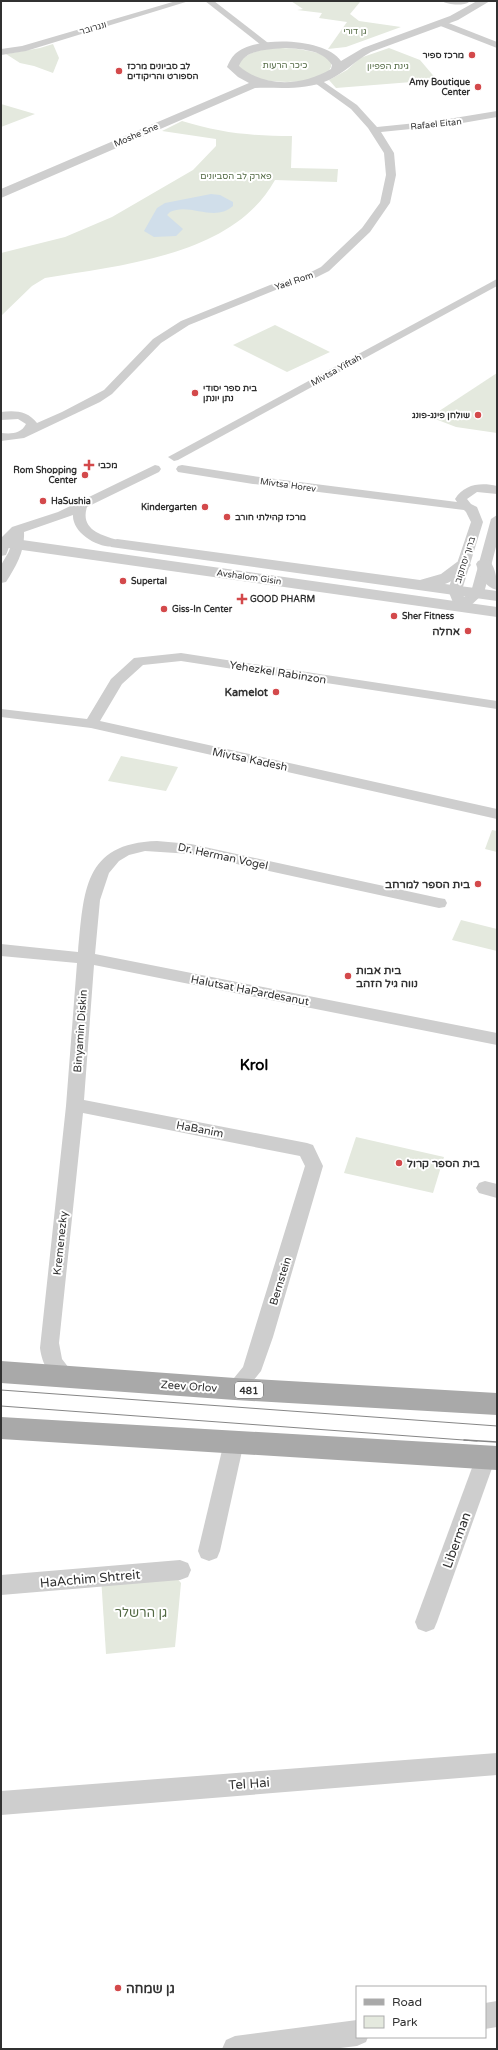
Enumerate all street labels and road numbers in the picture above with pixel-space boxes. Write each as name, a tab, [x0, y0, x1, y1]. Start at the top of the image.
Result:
street label: ונגרובר	[78, 19, 108, 38]
street label: Rafael Eitan	[410, 116, 462, 133]
street label: Moshe Sne	[112, 121, 160, 150]
street label: Yael Rom	[274, 270, 315, 293]
street label: Mivtsa Yiftah	[309, 352, 363, 389]
street label: Mivtsa Horev	[259, 476, 317, 495]
street label: ברוך יסחקוב	[453, 535, 478, 585]
street label: Avshalom Gisin	[216, 567, 282, 587]
street label: Yehezkel Rabinzon	[229, 658, 327, 687]
street label: Mivtsa Kadesh	[211, 745, 289, 774]
street label: Dr. Herman Vogel	[177, 841, 269, 872]
street label: Halutsat HaPardesanut	[190, 973, 310, 1008]
street label: Binyamin Diskin	[71, 989, 90, 1073]
street label: HaBanim	[175, 1119, 225, 1140]
street label: Kremenezky	[51, 1210, 70, 1276]
street label: Bernstein	[267, 1255, 294, 1307]
street label: Zeev Orlov	[160, 1378, 218, 1395]
road number: 481	[235, 1382, 263, 1398]
street label: Liberman	[439, 1510, 474, 1571]
street label: HaAchim Shtreit	[39, 1567, 141, 1591]
street label: Tel Hai	[228, 1775, 270, 1793]

